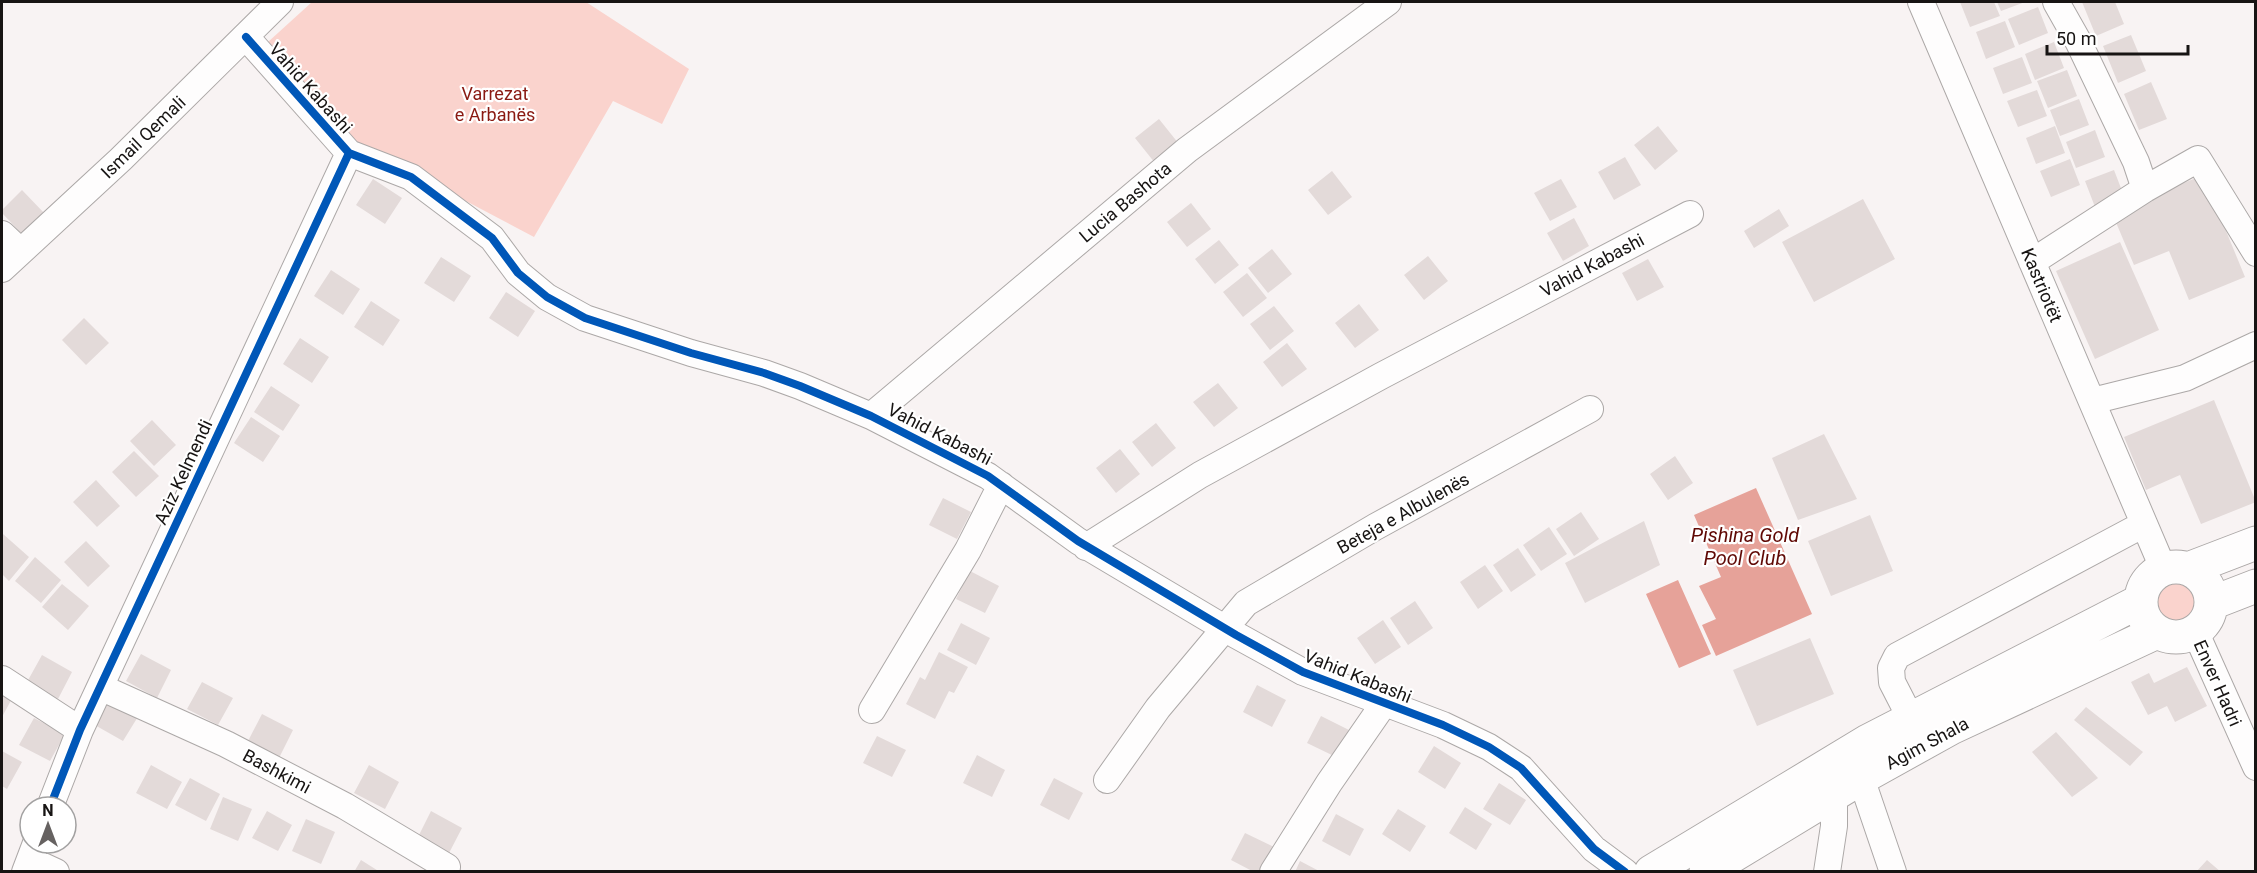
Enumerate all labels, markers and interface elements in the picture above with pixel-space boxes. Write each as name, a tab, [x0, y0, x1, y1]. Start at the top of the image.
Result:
scale bar	[2047, 18, 2188, 56]
text: 50 m	[2056, 28, 2096, 49]
street label: Vahid Kabashi	[265, 38, 357, 138]
park label: Varrezat e Arbanës	[455, 83, 535, 125]
street label: Ismail Qemali	[96, 92, 190, 182]
street label: Lucia Bashota	[1075, 157, 1175, 247]
street label: Vahid Kabashi	[1537, 229, 1647, 301]
street label: Kastriotët	[2017, 245, 2067, 325]
street label: Vahid Kabashi	[884, 399, 996, 469]
street label: Aziz Kelmendi	[150, 416, 216, 528]
street label: Beteja e Albulenës	[1333, 468, 1473, 558]
water label: Pishina Gold Pool Club	[1691, 523, 1800, 570]
street label: Enver Hadri	[2190, 637, 2246, 729]
street label: Vahid Kabashi	[1301, 645, 1415, 707]
street label: Agim Shala	[1882, 712, 1972, 774]
street label: Bashkimi	[239, 744, 315, 798]
north arrow	[18, 795, 78, 855]
text: N	[42, 801, 54, 820]

